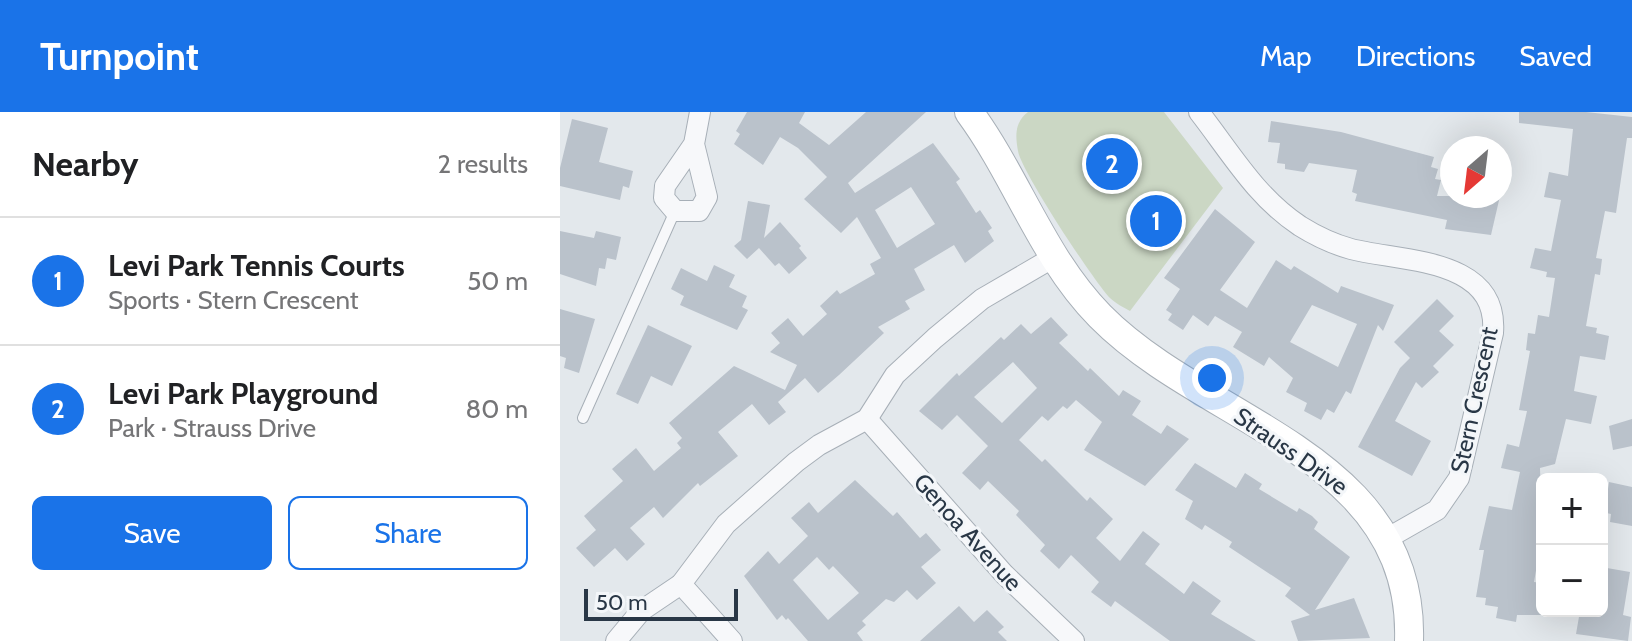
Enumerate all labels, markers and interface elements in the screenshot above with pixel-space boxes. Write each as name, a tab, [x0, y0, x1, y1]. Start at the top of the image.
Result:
text: Turnpoint	[40, 33, 199, 80]
text: Map	[1260, 39, 1312, 73]
text: Directions	[1356, 39, 1475, 73]
text: Saved	[1519, 39, 1592, 73]
pin: 2	[1086, 134, 1138, 194]
north arrow	[1440, 136, 1512, 208]
text: Nearby	[32, 143, 139, 185]
text: 2 results	[437, 148, 528, 180]
pin: 1	[1130, 191, 1182, 251]
text: Levi Park Tennis Courts	[108, 247, 405, 284]
text: 1	[53, 265, 63, 297]
text: 50 m	[467, 265, 528, 297]
text: Sports · Stern Crescent	[108, 284, 359, 316]
street label: Stern Crescent	[1444, 324, 1504, 476]
your location	[1192, 358, 1232, 398]
text: Levi Park Playground	[108, 375, 378, 412]
text: 2	[51, 393, 65, 425]
text: 80 m	[465, 393, 528, 425]
street label: Strauss Drive	[1228, 401, 1354, 501]
text: Park · Strauss Drive	[108, 412, 316, 444]
street label: Genoa Avenue	[908, 467, 1028, 597]
map controls	[1536, 473, 1608, 617]
button: +	[1536, 473, 1608, 545]
button: Save	[32, 496, 272, 570]
button: Share	[288, 496, 528, 570]
button: −	[1536, 545, 1608, 617]
scale bar	[584, 585, 738, 621]
text: 50 m	[596, 589, 648, 616]

